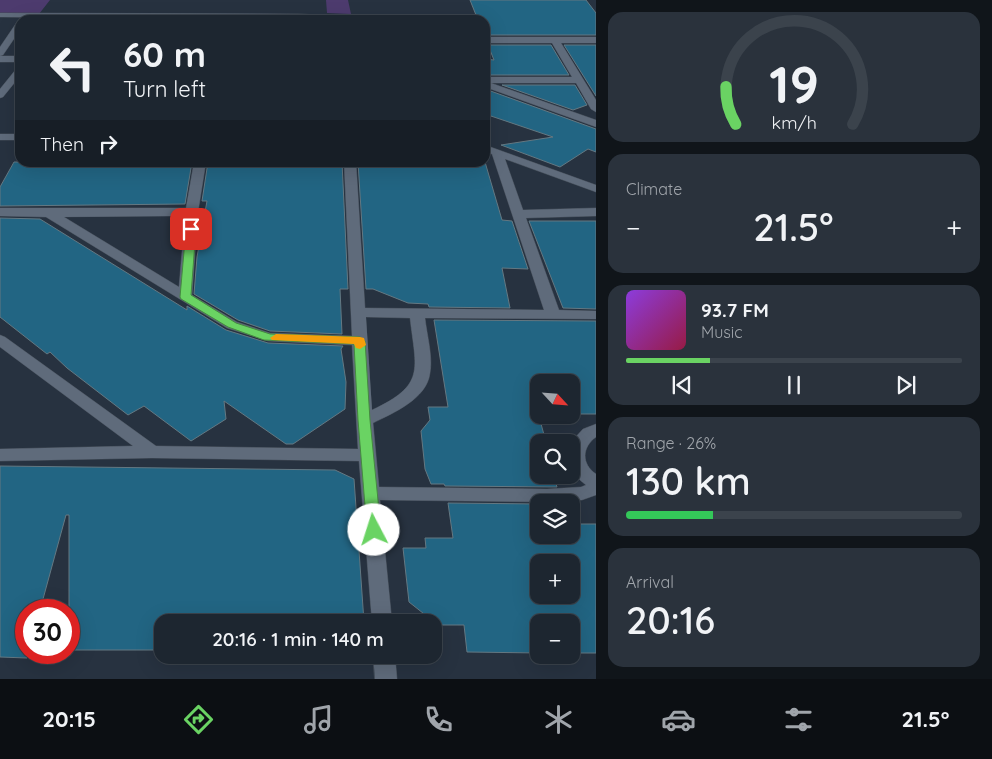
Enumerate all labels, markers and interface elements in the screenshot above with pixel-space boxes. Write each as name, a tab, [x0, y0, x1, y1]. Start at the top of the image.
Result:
text: 60 m	[123, 32, 206, 76]
icon: left	[40, 35, 105, 100]
text: 19	[769, 51, 819, 116]
text: Turn left	[123, 75, 206, 103]
text: km/h	[771, 111, 817, 133]
icon: right	[94, 130, 122, 158]
text: Then	[40, 132, 84, 156]
text: Climate	[626, 179, 682, 199]
text: 21.5°	[753, 203, 834, 251]
pin	[170, 208, 212, 250]
text: −	[626, 210, 641, 245]
text: +	[946, 210, 962, 245]
icon: arrive	[177, 215, 205, 243]
text: 93.7 FM	[701, 298, 769, 322]
text: Music	[701, 322, 743, 342]
icon: previous	[668, 371, 696, 399]
icon: pause	[780, 371, 808, 399]
icon: next	[892, 371, 920, 399]
north arrow	[530, 374, 580, 424]
map controls	[530, 374, 580, 664]
text: Range · 26%	[626, 433, 716, 453]
button: search	[530, 434, 580, 484]
text: 130 km	[626, 457, 751, 505]
button: layers	[530, 494, 580, 544]
position arrow	[347, 503, 399, 555]
button: +	[530, 554, 580, 604]
text: Arrival	[626, 572, 674, 592]
text: 20:16	[626, 596, 715, 644]
speed limit sign: 30	[15, 599, 80, 664]
button: −	[530, 614, 580, 664]
text: 20:16 · 1 min · 140 m	[212, 627, 384, 651]
icon: directions	[181, 702, 216, 737]
icon: music	[301, 702, 336, 737]
icon: phone	[421, 702, 456, 737]
icon: climate	[541, 702, 576, 737]
icon: car	[661, 702, 696, 737]
icon: filters	[781, 702, 816, 737]
text: 20:15	[43, 705, 96, 733]
text: 21.5°	[901, 705, 949, 733]

